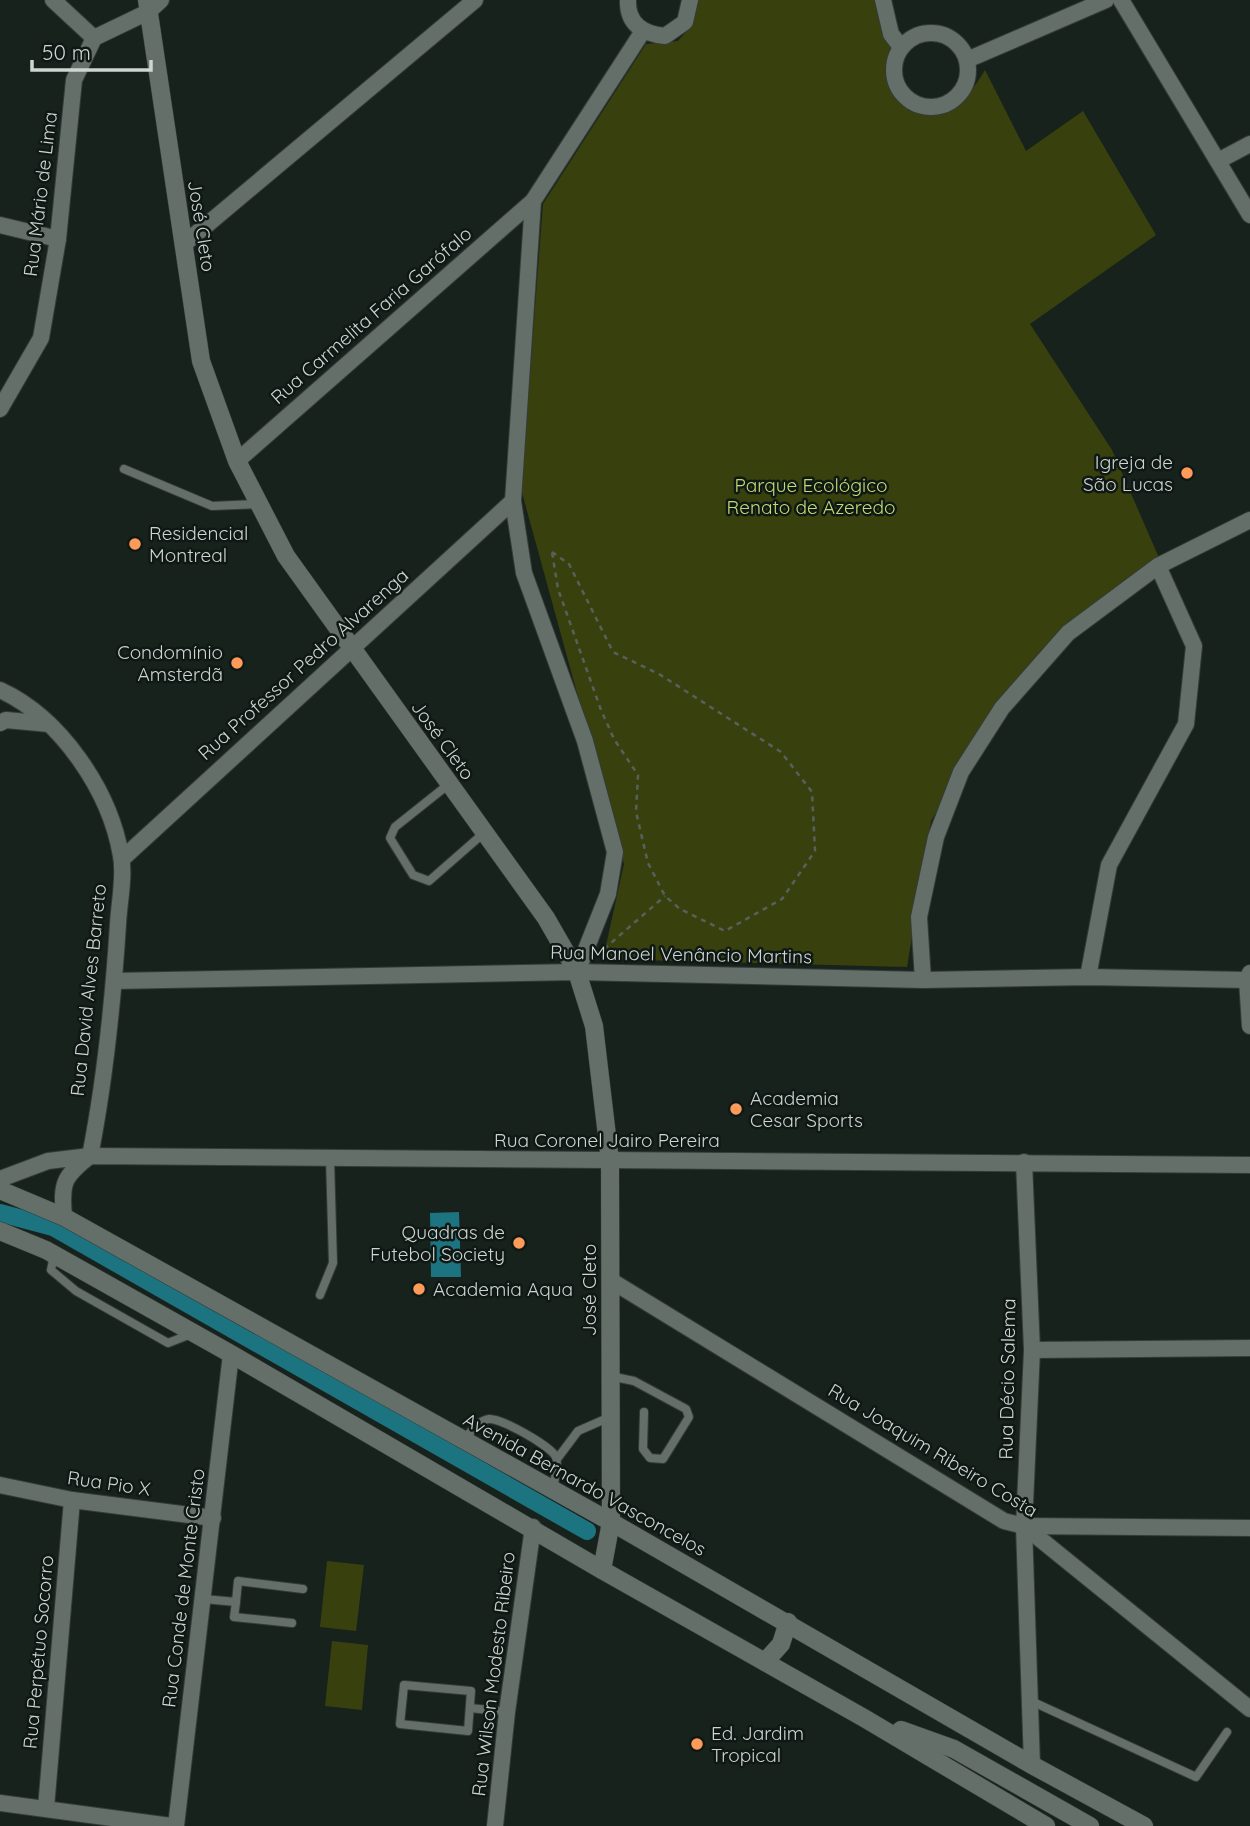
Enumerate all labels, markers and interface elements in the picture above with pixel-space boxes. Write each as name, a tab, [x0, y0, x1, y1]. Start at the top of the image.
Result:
scale bar	[32, 28, 150, 72]
text: 50 m	[42, 39, 91, 65]
street label: Rua Mário de Lima	[18, 110, 62, 278]
street label: José Cleto	[183, 179, 221, 273]
street label: Rua Carmelita Faria Garófalo	[266, 221, 476, 409]
place label: Igreja de São Lucas	[1083, 450, 1173, 496]
marker: Igreja de São Lucas	[1179, 465, 1195, 481]
park label: Parque Ecológico Renato de Azeredo	[727, 473, 895, 519]
place label: Residencial Montreal	[149, 521, 248, 567]
marker: Residencial Montreal	[127, 536, 143, 552]
street label: Rua Professor Pedro Alvarenga	[193, 563, 413, 765]
place label: Condomínio Amsterdã	[117, 640, 223, 686]
marker: Condomínio Amsterdã	[229, 655, 245, 671]
street label: José Cleto	[406, 696, 480, 784]
street label: Rua David Alves Barreto	[65, 883, 111, 1097]
street label: Rua Manoel Venâncio Martins	[550, 940, 812, 968]
place label: Academia Cesar Sports	[750, 1086, 863, 1132]
marker: Academia Cesar Sports	[728, 1101, 744, 1117]
street label: Rua Coronel Jairo Pereira	[494, 1128, 720, 1152]
place label: Quadras de Futebol Society	[370, 1220, 505, 1266]
marker: Quadras de Futebol Society	[511, 1235, 527, 1251]
street label: José Cleto	[577, 1244, 601, 1336]
place label: Academia Aqua	[433, 1277, 573, 1301]
marker: Academia Aqua	[411, 1281, 427, 1297]
street label: Rua Décio Salema	[994, 1298, 1020, 1460]
street label: Rua Joaquim Ribeiro Costa	[824, 1378, 1042, 1522]
street label: Avenida Bernardo Vasconcelos	[459, 1407, 711, 1561]
street label: Rua Pio X	[66, 1465, 152, 1501]
street label: Rua Conde de Monte Cristo	[156, 1467, 210, 1709]
street label: Rua Wilson Modesto Ribeiro	[466, 1550, 520, 1798]
street label: Rua Perpétuo Socorro	[18, 1554, 58, 1750]
place label: Ed. Jardim Tropical	[711, 1721, 804, 1767]
marker: Ed. Jardim Tropical	[689, 1736, 705, 1752]

